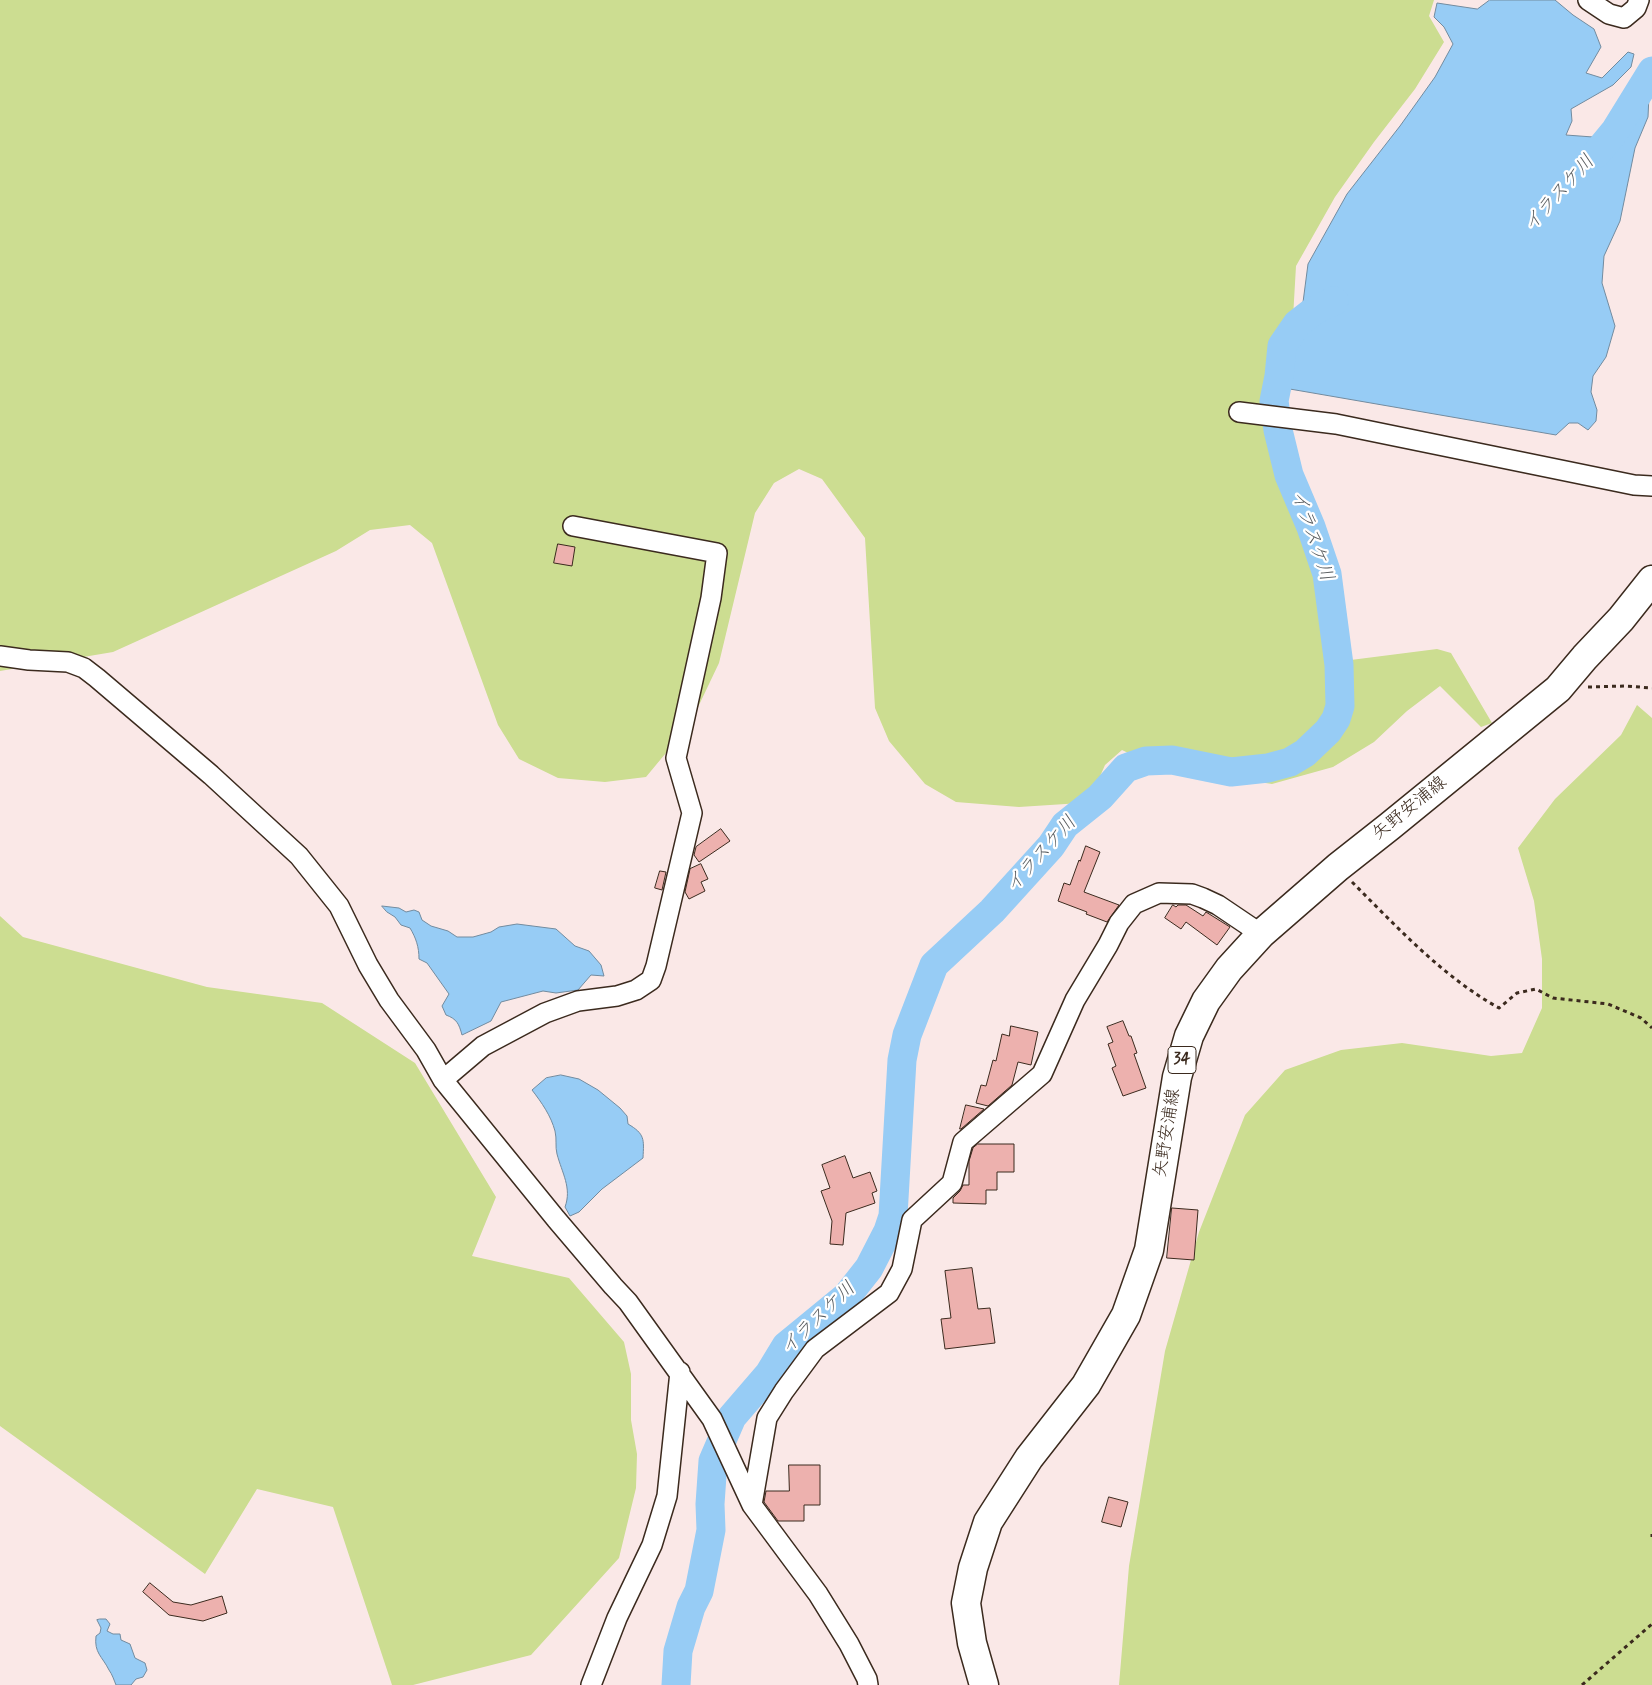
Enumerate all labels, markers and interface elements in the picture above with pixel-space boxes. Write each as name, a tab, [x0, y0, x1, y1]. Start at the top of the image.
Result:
water label: イラスケ川	[1520, 151, 1600, 237]
water label: イラスケ川	[1285, 487, 1337, 585]
street label: 矢野安浦線	[1368, 772, 1452, 846]
water label: イラスケ川	[1002, 812, 1082, 898]
road number: 34	[1168, 1046, 1196, 1074]
street label: 矢野安浦線	[1150, 1087, 1186, 1179]
water label: イラスケ川	[777, 1278, 861, 1360]

